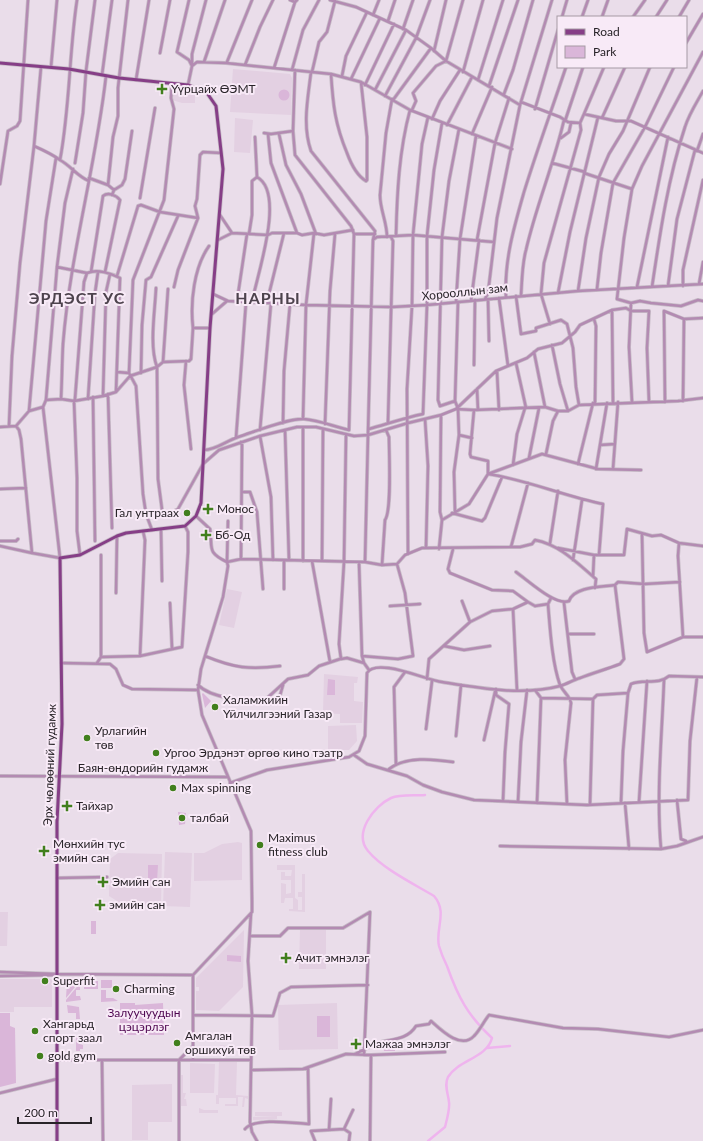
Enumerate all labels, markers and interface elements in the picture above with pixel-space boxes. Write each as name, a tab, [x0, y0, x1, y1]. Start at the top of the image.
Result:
legend	[557, 16, 687, 68]
text: Road	[593, 24, 620, 39]
text: Park	[593, 44, 617, 59]
place label: Үүрцайх ӨЭМТ	[171, 81, 256, 96]
marker: Үүрцайх ӨЭМТ	[156, 83, 168, 95]
street label: Хорооллын зам	[421, 280, 509, 303]
district label: ЭРДЭСТ УС	[29, 288, 125, 307]
district label: НАРНЫ	[235, 288, 301, 307]
place label: Монос	[217, 501, 254, 516]
marker: Монос	[202, 503, 214, 515]
place label: Гал унтраах	[115, 505, 179, 520]
marker: Гал унтраах	[182, 508, 192, 518]
place label: Бб-Од	[215, 527, 251, 542]
marker: Бб-Од	[200, 529, 212, 541]
place label: Халамжийн Үйлчилгээний Газар	[223, 692, 333, 721]
marker: Халамжийн Үйлчилгээний Газар	[210, 702, 220, 712]
street label: Эрх чөлөөний гудамж	[40, 703, 59, 826]
place label: Урлагийн төв	[95, 723, 147, 752]
marker: Урлагийн төв	[82, 733, 92, 743]
place label: Ургоо Эрдэнэт өргөө кино тэатр	[164, 745, 343, 760]
marker: Ургоо Эрдэнэт өргөө кино тэатр	[151, 748, 161, 758]
street label: Баян-өндорийн гудамж	[78, 760, 209, 775]
place label: Max spinning	[181, 780, 251, 795]
marker: Max spinning	[168, 783, 178, 793]
place label: Тайхар	[76, 798, 114, 813]
marker: Тайхар	[61, 800, 73, 812]
place label: талбай	[190, 810, 229, 825]
marker: талбай	[177, 813, 187, 823]
place label: Maximus fitness club	[268, 830, 328, 859]
place label: Мөнхийн тус эмийн сан	[53, 836, 125, 865]
marker: Maximus fitness club	[255, 840, 265, 850]
marker: Мөнхийн тус эмийн сан	[38, 845, 50, 857]
place label: Эмийн сан	[112, 874, 171, 889]
marker: Эмийн сан	[97, 876, 109, 888]
place label: эмийн сан	[109, 897, 165, 912]
marker: эмийн сан	[94, 899, 106, 911]
place label: Ачит эмнэлэг	[295, 950, 369, 965]
marker: Ачит эмнэлэг	[280, 952, 292, 964]
place label: Superfit	[53, 973, 95, 988]
marker: Superfit	[40, 976, 50, 986]
place label: Charming	[124, 981, 175, 996]
marker: Charming	[111, 984, 121, 994]
park label: Залуучуудын цэцэрлэг	[108, 1005, 181, 1034]
place label: Хангарьд спорт заал	[43, 1016, 102, 1045]
marker: Хангарьд спорт заал	[30, 1026, 40, 1036]
place label: Амгалан оршихуй төв	[185, 1028, 256, 1057]
place label: Maжаа эмнэлэг	[365, 1036, 451, 1051]
marker: Амгалан оршихуй төв	[172, 1038, 182, 1048]
marker: Maжаа эмнэлэг	[350, 1038, 362, 1050]
place label: gold gym	[48, 1048, 96, 1063]
marker: gold gym	[35, 1051, 45, 1061]
scale bar	[18, 1099, 91, 1125]
text: 200 m	[24, 1105, 58, 1120]

